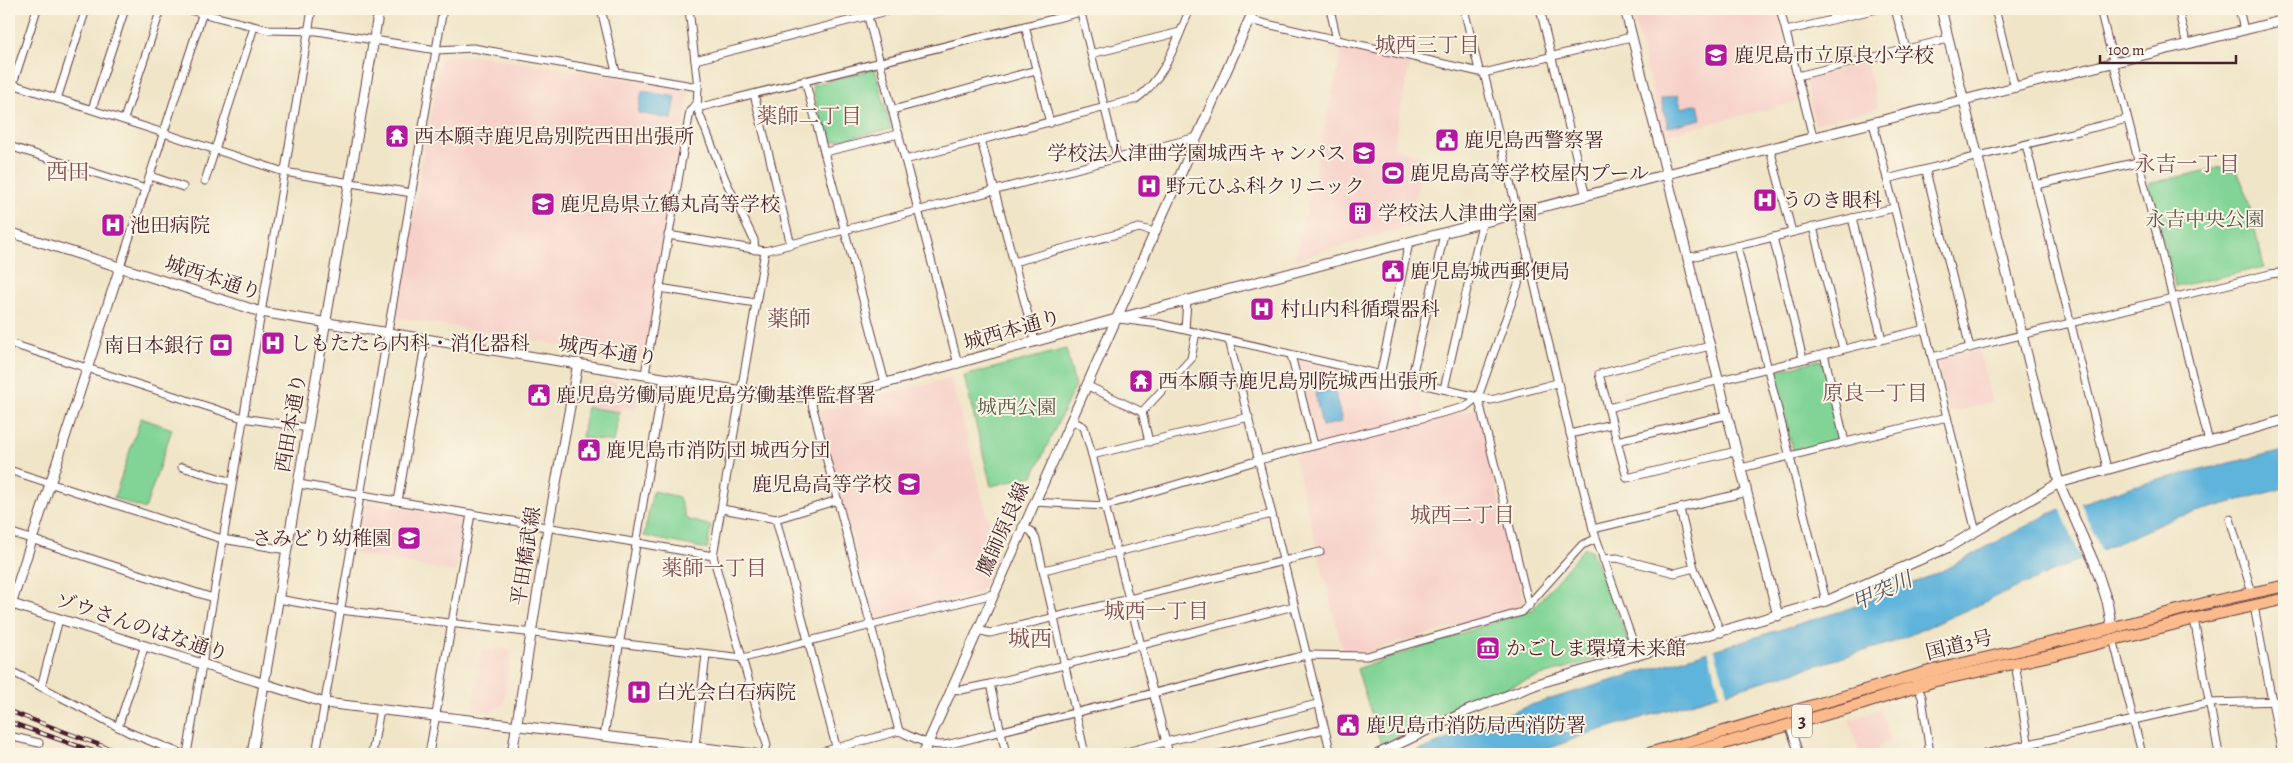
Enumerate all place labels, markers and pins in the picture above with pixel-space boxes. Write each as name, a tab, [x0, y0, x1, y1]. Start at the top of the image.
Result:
school or university icon: 鹿児島市立原良小学校	[1703, 42, 1729, 68]
place label: 鹿児島市立原良小学校	[1734, 42, 1934, 69]
temple icon: 西本願寺鹿児島別院西田出張所	[384, 123, 410, 149]
place label: 西本願寺鹿児島別院西田出張所	[414, 123, 694, 150]
public building icon: 鹿児島西警察署	[1434, 127, 1460, 153]
place label: 鹿児島西警察署	[1464, 127, 1604, 154]
place label: 学校法人津曲学園城西キャンパス	[1047, 140, 1346, 167]
school or university icon: 学校法人津曲学園城西キャンパス	[1351, 140, 1377, 166]
sports icon: 鹿児島高等学校屋内プール	[1380, 160, 1406, 186]
place label: 鹿児島高等学校屋内プール	[1410, 160, 1649, 187]
hospital icon: 野元ひふ科クリニック	[1136, 173, 1162, 199]
place label: 野元ひふ科クリニック	[1166, 173, 1365, 200]
hospital icon: うのき眼科	[1752, 187, 1778, 213]
place label: うのき眼科	[1782, 187, 1882, 214]
school or university icon: 鹿児島県立鶴丸高等学校	[530, 191, 556, 217]
place label: 鹿児島県立鶴丸高等学校	[560, 191, 780, 218]
building icon: 学校法人津曲学園	[1347, 200, 1373, 226]
place label: 学校法人津曲学園	[1378, 200, 1538, 227]
hospital icon: 池田病院	[100, 212, 126, 238]
place label: 池田病院	[130, 212, 210, 239]
public building icon: 鹿児島城西郵便局	[1380, 258, 1406, 284]
place label: 鹿児島城西郵便局	[1410, 258, 1570, 285]
hospital icon: 村山内科循環器科	[1249, 296, 1275, 322]
place label: 村山内科循環器科	[1280, 296, 1440, 323]
hospital icon: しもたたら内科・消化器科	[260, 330, 286, 356]
place label: しもたたら内科・消化器科	[290, 330, 530, 357]
place label: 南日本銀行	[104, 332, 204, 359]
bank icon: 南日本銀行	[208, 332, 234, 358]
temple icon: 西本願寺鹿児島別院城西出張所	[1128, 368, 1154, 394]
place label: 西本願寺鹿児島別院城西出張所	[1158, 368, 1438, 395]
public building icon: 鹿児島労働局鹿児島労働基準監督署	[526, 382, 552, 408]
place label: 鹿児島労働局鹿児島労働基準監督署	[556, 382, 876, 409]
public building icon: 鹿児島市消防団 城西分団	[576, 437, 602, 463]
place label: 鹿児島市消防団 城西分団	[606, 437, 830, 464]
place label: 鹿児島高等学校	[752, 471, 892, 498]
school or university icon: 鹿児島高等学校	[896, 471, 922, 497]
place label: さみどり幼稚園	[252, 525, 392, 552]
school or university icon: さみどり幼稚園	[396, 525, 422, 551]
museum icon: かごしま環境未来館	[1475, 635, 1501, 661]
place label: かごしま環境未来館	[1506, 635, 1686, 662]
hospital icon: 白光会白石病院	[626, 679, 652, 705]
place label: 白光会白石病院	[656, 679, 796, 706]
public building icon: 鹿児島市消防局西消防署	[1335, 712, 1361, 738]
place label: 鹿児島市消防局西消防署	[1366, 712, 1586, 739]

